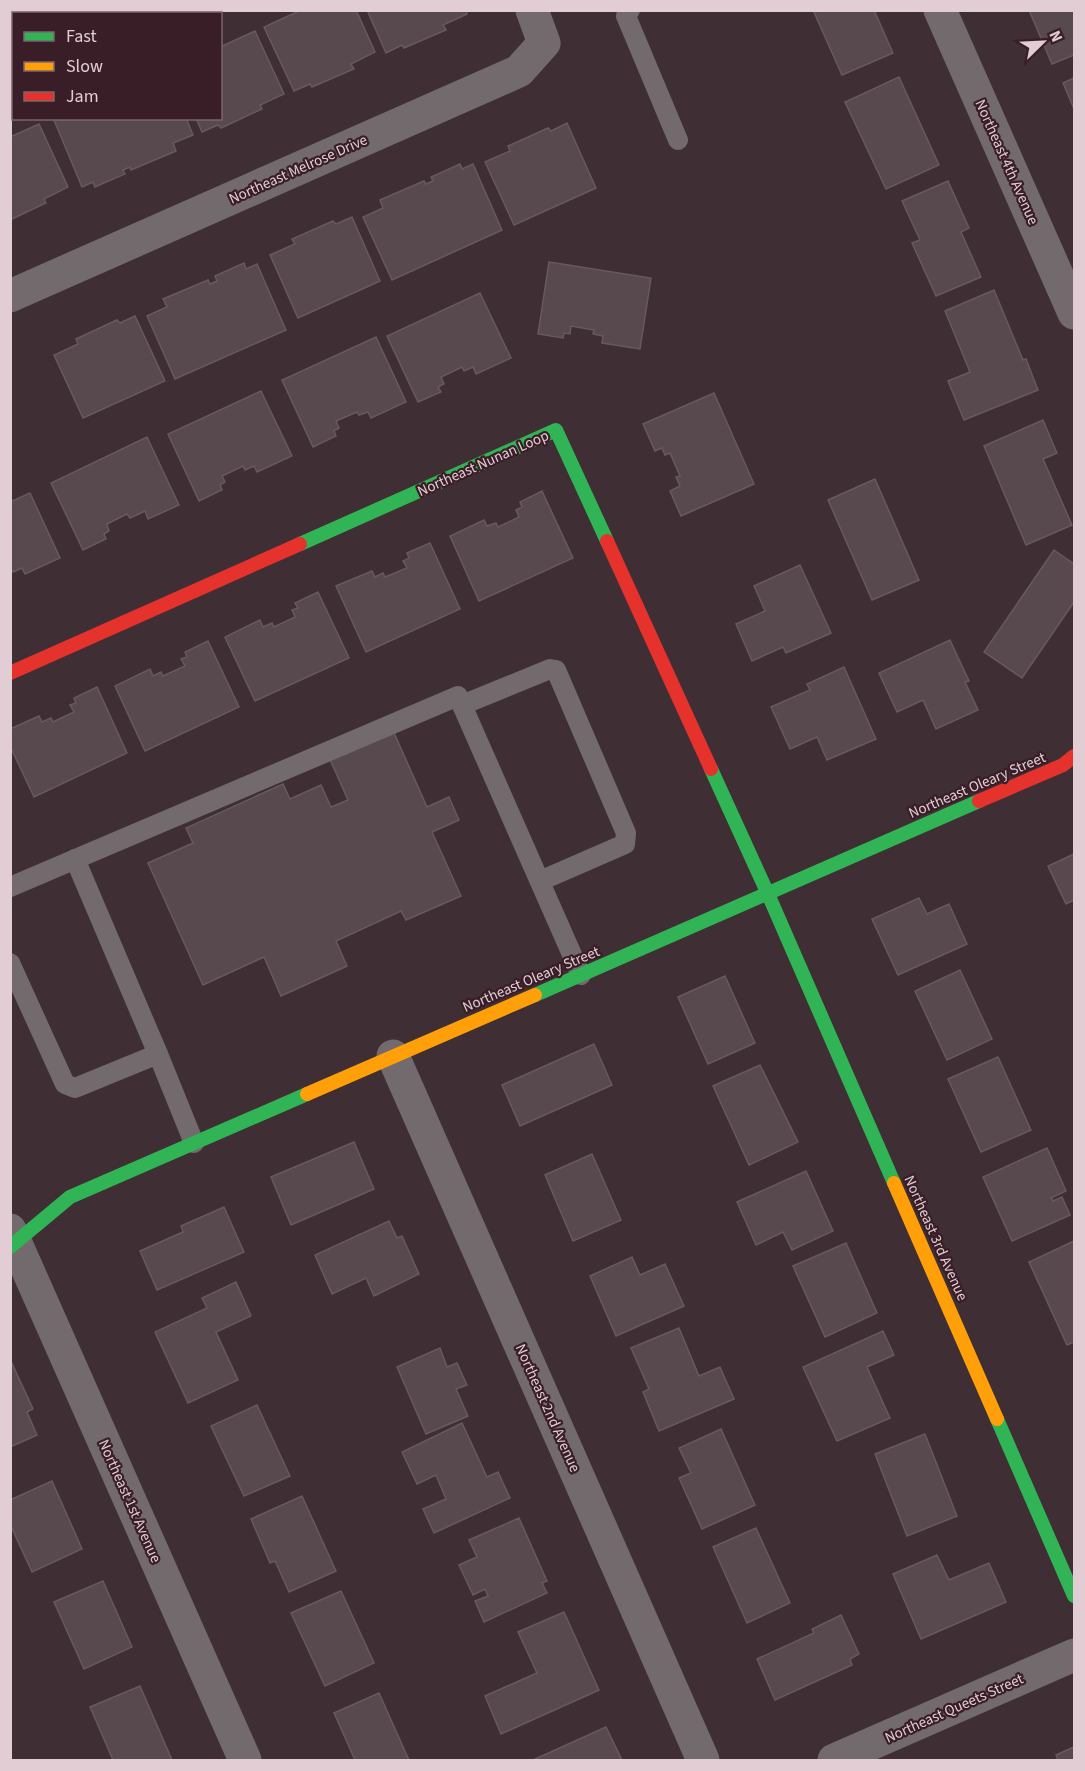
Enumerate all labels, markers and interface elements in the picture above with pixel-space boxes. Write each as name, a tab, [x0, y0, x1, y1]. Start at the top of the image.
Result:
legend	[12, 12, 222, 120]
north arrow	[1013, 12, 1073, 72]
text: Fast	[66, 24, 97, 49]
text: N	[1044, 27, 1068, 46]
text: Slow	[66, 54, 103, 79]
text: Jam	[66, 84, 99, 109]
street label: Northeast 4th Avenue	[969, 96, 1044, 228]
street label: Northeast Melrose Drive	[226, 129, 371, 209]
street label: Northeast Nunan Loop	[414, 425, 552, 502]
street label: Northeast Oleary Street	[905, 747, 1049, 824]
street label: Northeast Oleary Street	[459, 941, 603, 1018]
street label: Northeast 3rd Avenue	[898, 1172, 973, 1304]
street label: Northeast 2nd Avenue	[510, 1341, 585, 1476]
street label: Northeast 1st Avenue	[93, 1436, 166, 1566]
street label: Northeast Queets Street	[882, 1668, 1027, 1749]

